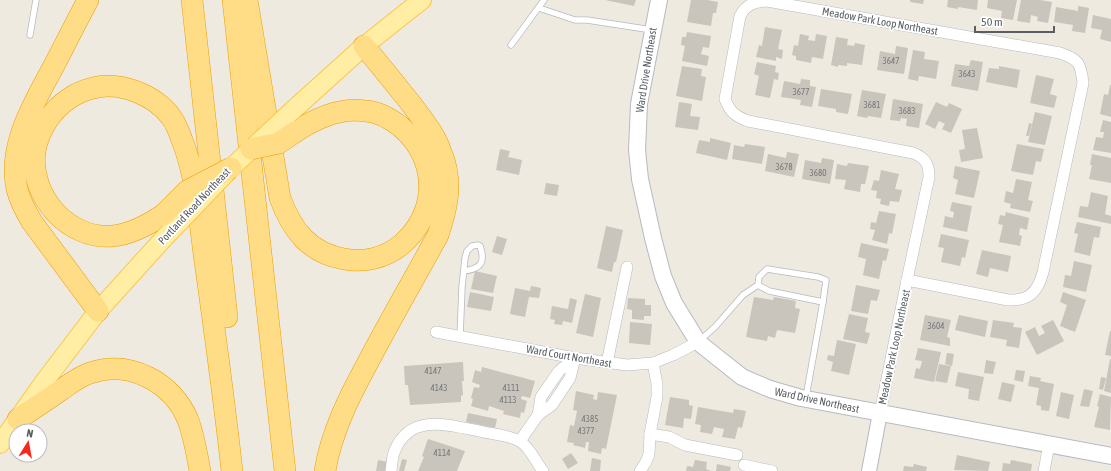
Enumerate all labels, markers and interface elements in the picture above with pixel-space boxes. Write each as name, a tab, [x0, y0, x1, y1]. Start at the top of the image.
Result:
street label: Meadow Park Loop Northeast	[821, 5, 939, 37]
scale bar	[975, 8, 1054, 34]
text: 50 m	[981, 15, 1003, 29]
street label: Ward Drive Northeast	[633, 27, 659, 113]
house number: 3647	[883, 56, 899, 66]
house number: 3643	[959, 69, 975, 79]
house number: 3677	[793, 87, 809, 97]
house number: 3681	[864, 100, 880, 110]
house number: 3683	[899, 106, 915, 116]
house number: 3678	[776, 162, 792, 172]
street label: Portland Road Northeast	[156, 165, 232, 247]
house number: 3680	[810, 168, 826, 178]
street label: Meadow Park Loop Northeast	[876, 288, 912, 406]
house number: 3604	[928, 321, 944, 331]
street label: Ward Court Northeast	[525, 343, 613, 369]
house number: 4147	[425, 366, 441, 376]
house number: 4143	[431, 383, 447, 393]
house number: 4111	[503, 383, 519, 393]
street label: Ward Drive Northeast	[774, 385, 860, 415]
house number: 4113	[500, 395, 516, 405]
house number: 4385	[582, 414, 598, 424]
north arrow	[8, 423, 48, 463]
house number: 4377	[578, 426, 594, 436]
text: N	[26, 427, 34, 440]
house number: 4114	[434, 448, 450, 458]

